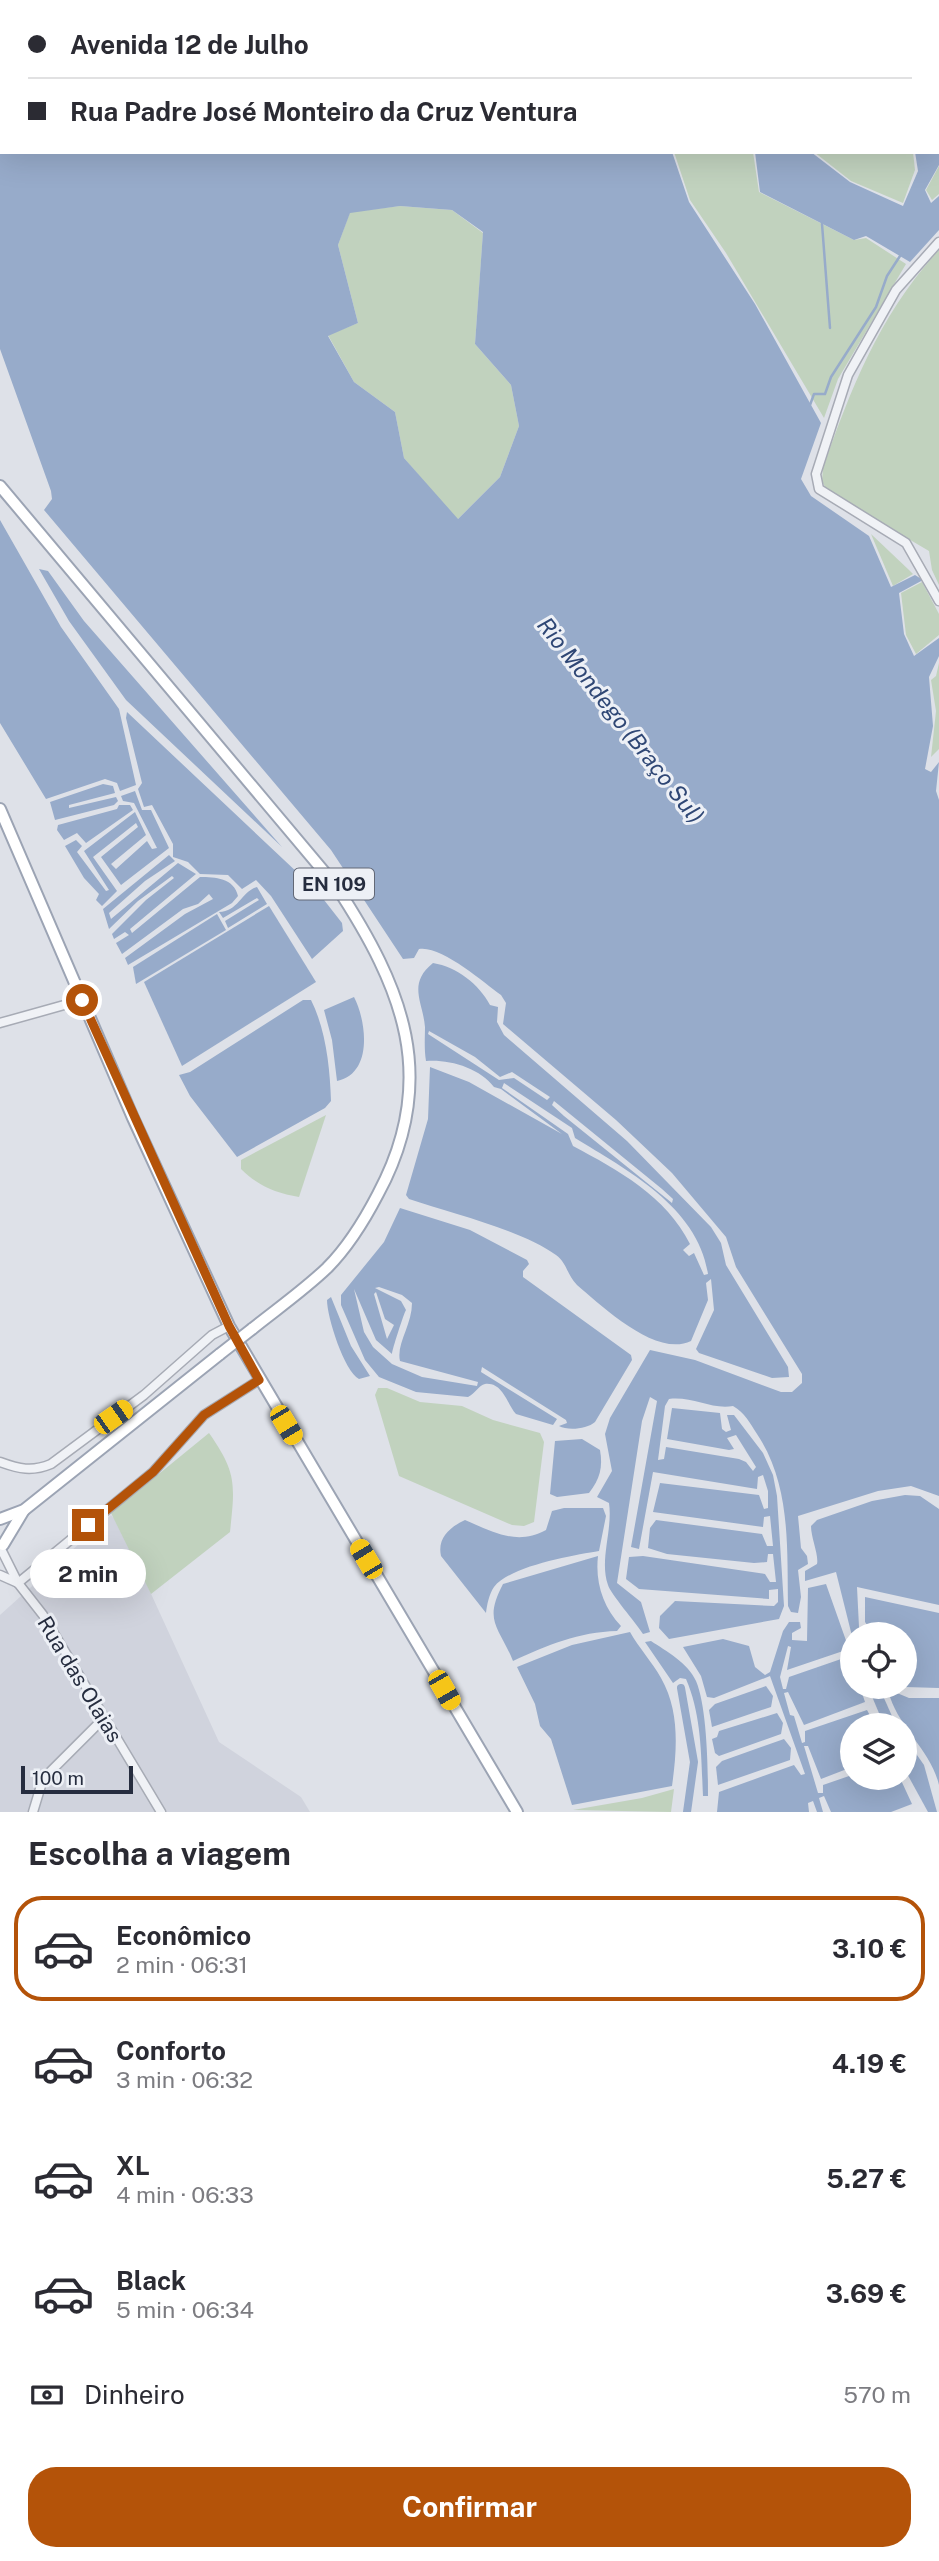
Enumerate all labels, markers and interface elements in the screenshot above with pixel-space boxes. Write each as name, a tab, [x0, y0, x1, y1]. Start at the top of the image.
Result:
text: Avenida 12 de Julho	[70, 29, 309, 60]
text: Rua Padre José Monteiro da Cruz Ventura	[70, 96, 577, 127]
water label: Rio Mondego (Braço Sul)	[532, 612, 710, 828]
road number: EN 109	[294, 869, 374, 900]
route start	[66, 984, 98, 1016]
car	[90, 1396, 137, 1438]
car	[267, 1402, 306, 1448]
route end	[72, 1509, 104, 1541]
car	[347, 1536, 386, 1582]
callout: 2 min	[30, 1550, 146, 1598]
text: 2 min	[58, 1560, 118, 1587]
street label: Rua das Olaias	[33, 1611, 127, 1747]
map controls	[840, 1622, 917, 1790]
button: locate	[840, 1622, 917, 1699]
car	[425, 1667, 464, 1713]
button: layers	[840, 1713, 917, 1790]
scale bar	[21, 1763, 133, 1795]
text: 100 m	[32, 1767, 84, 1789]
text: Escolha a viagem	[28, 1835, 291, 1872]
icon: car	[32, 1917, 95, 1980]
text: Econômico	[116, 1920, 251, 1951]
text: 3.10 €	[832, 1933, 907, 1964]
text: 2 min · 06:31	[116, 1951, 248, 1978]
icon: car	[32, 2032, 95, 2095]
text: Conforto	[116, 2035, 226, 2066]
text: 4.19 €	[832, 2048, 907, 2079]
text: 3 min · 06:32	[116, 2066, 253, 2093]
icon: car	[32, 2147, 95, 2210]
text: XL	[116, 2150, 150, 2181]
text: 5.27 €	[826, 2163, 907, 2194]
text: 4 min · 06:33	[116, 2181, 254, 2208]
icon: car	[32, 2262, 95, 2325]
text: Black	[116, 2265, 186, 2296]
text: 3.69 €	[826, 2278, 907, 2309]
text: 5 min · 06:34	[116, 2296, 254, 2323]
icon: cash	[28, 2376, 66, 2414]
text: Dinheiro	[84, 2379, 185, 2410]
text: 570 m	[843, 2381, 911, 2408]
button: Confirmar	[28, 2467, 911, 2547]

